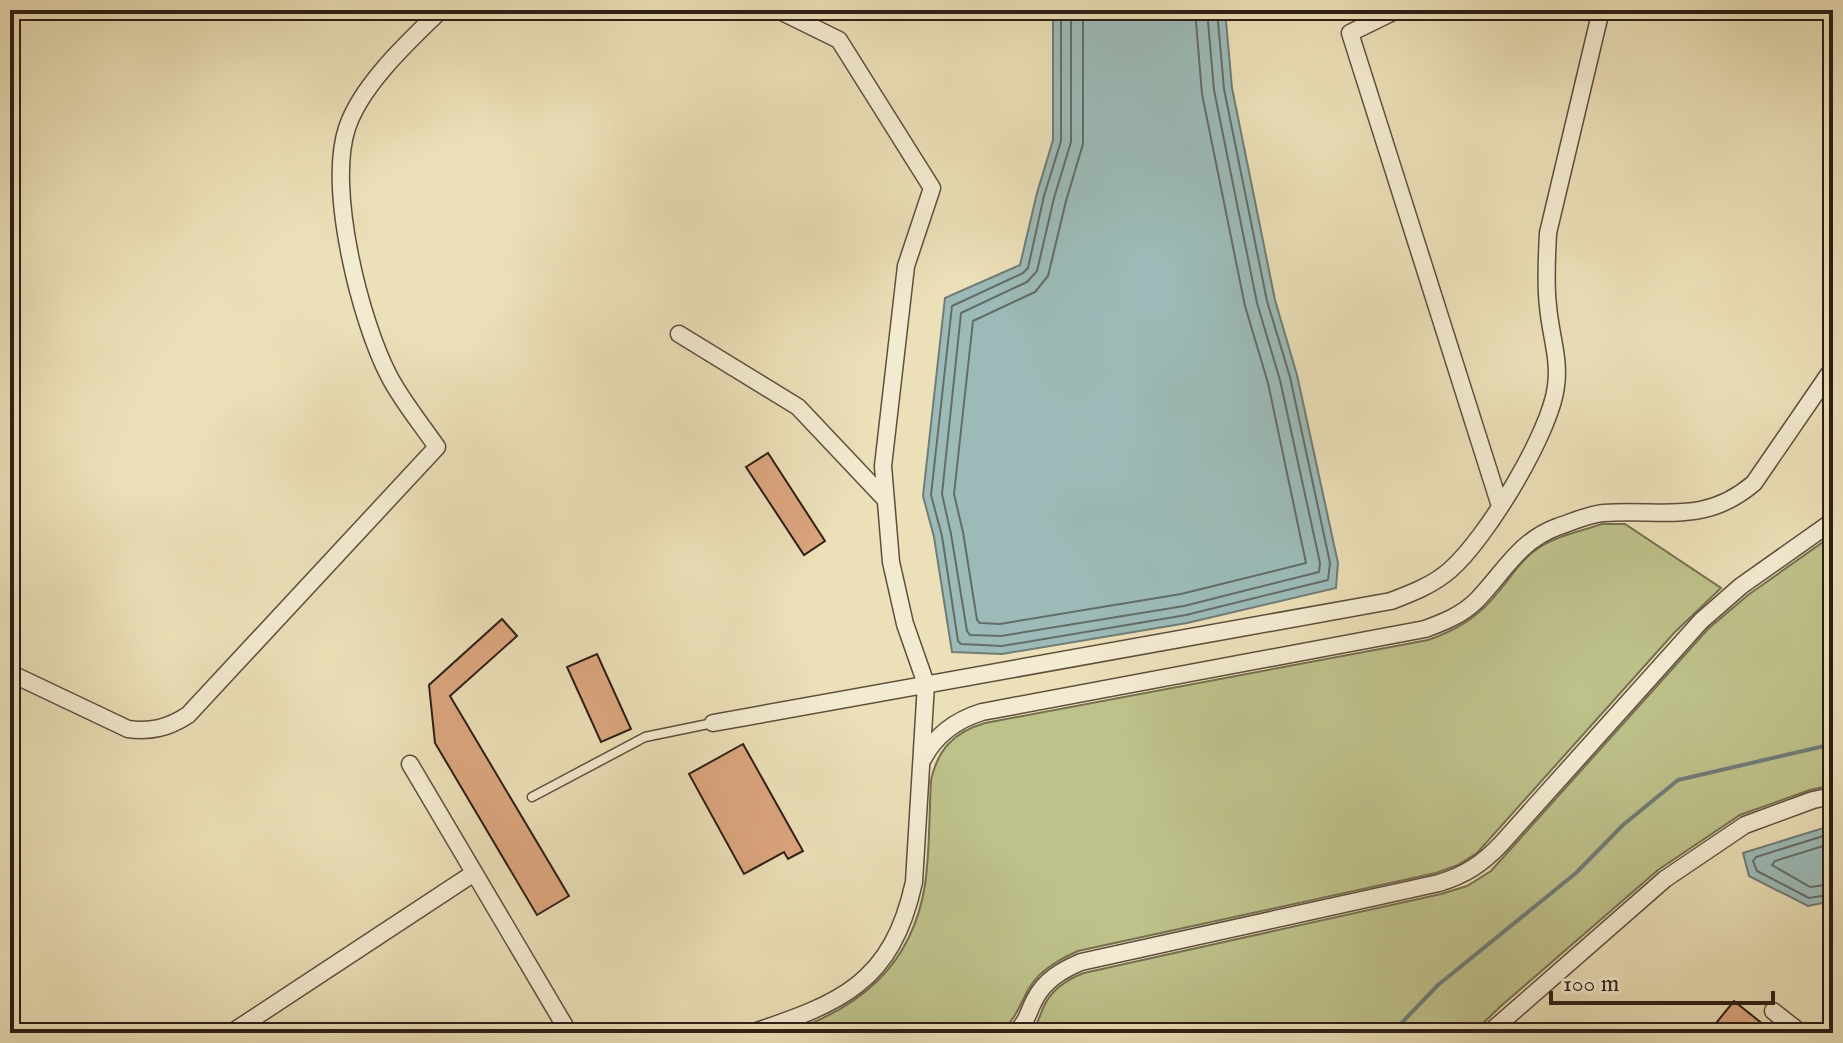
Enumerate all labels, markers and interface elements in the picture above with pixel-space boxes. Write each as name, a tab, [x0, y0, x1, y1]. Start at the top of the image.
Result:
scale bar	[1551, 955, 1773, 1005]
text: 100 m	[1563, 969, 1619, 1000]

